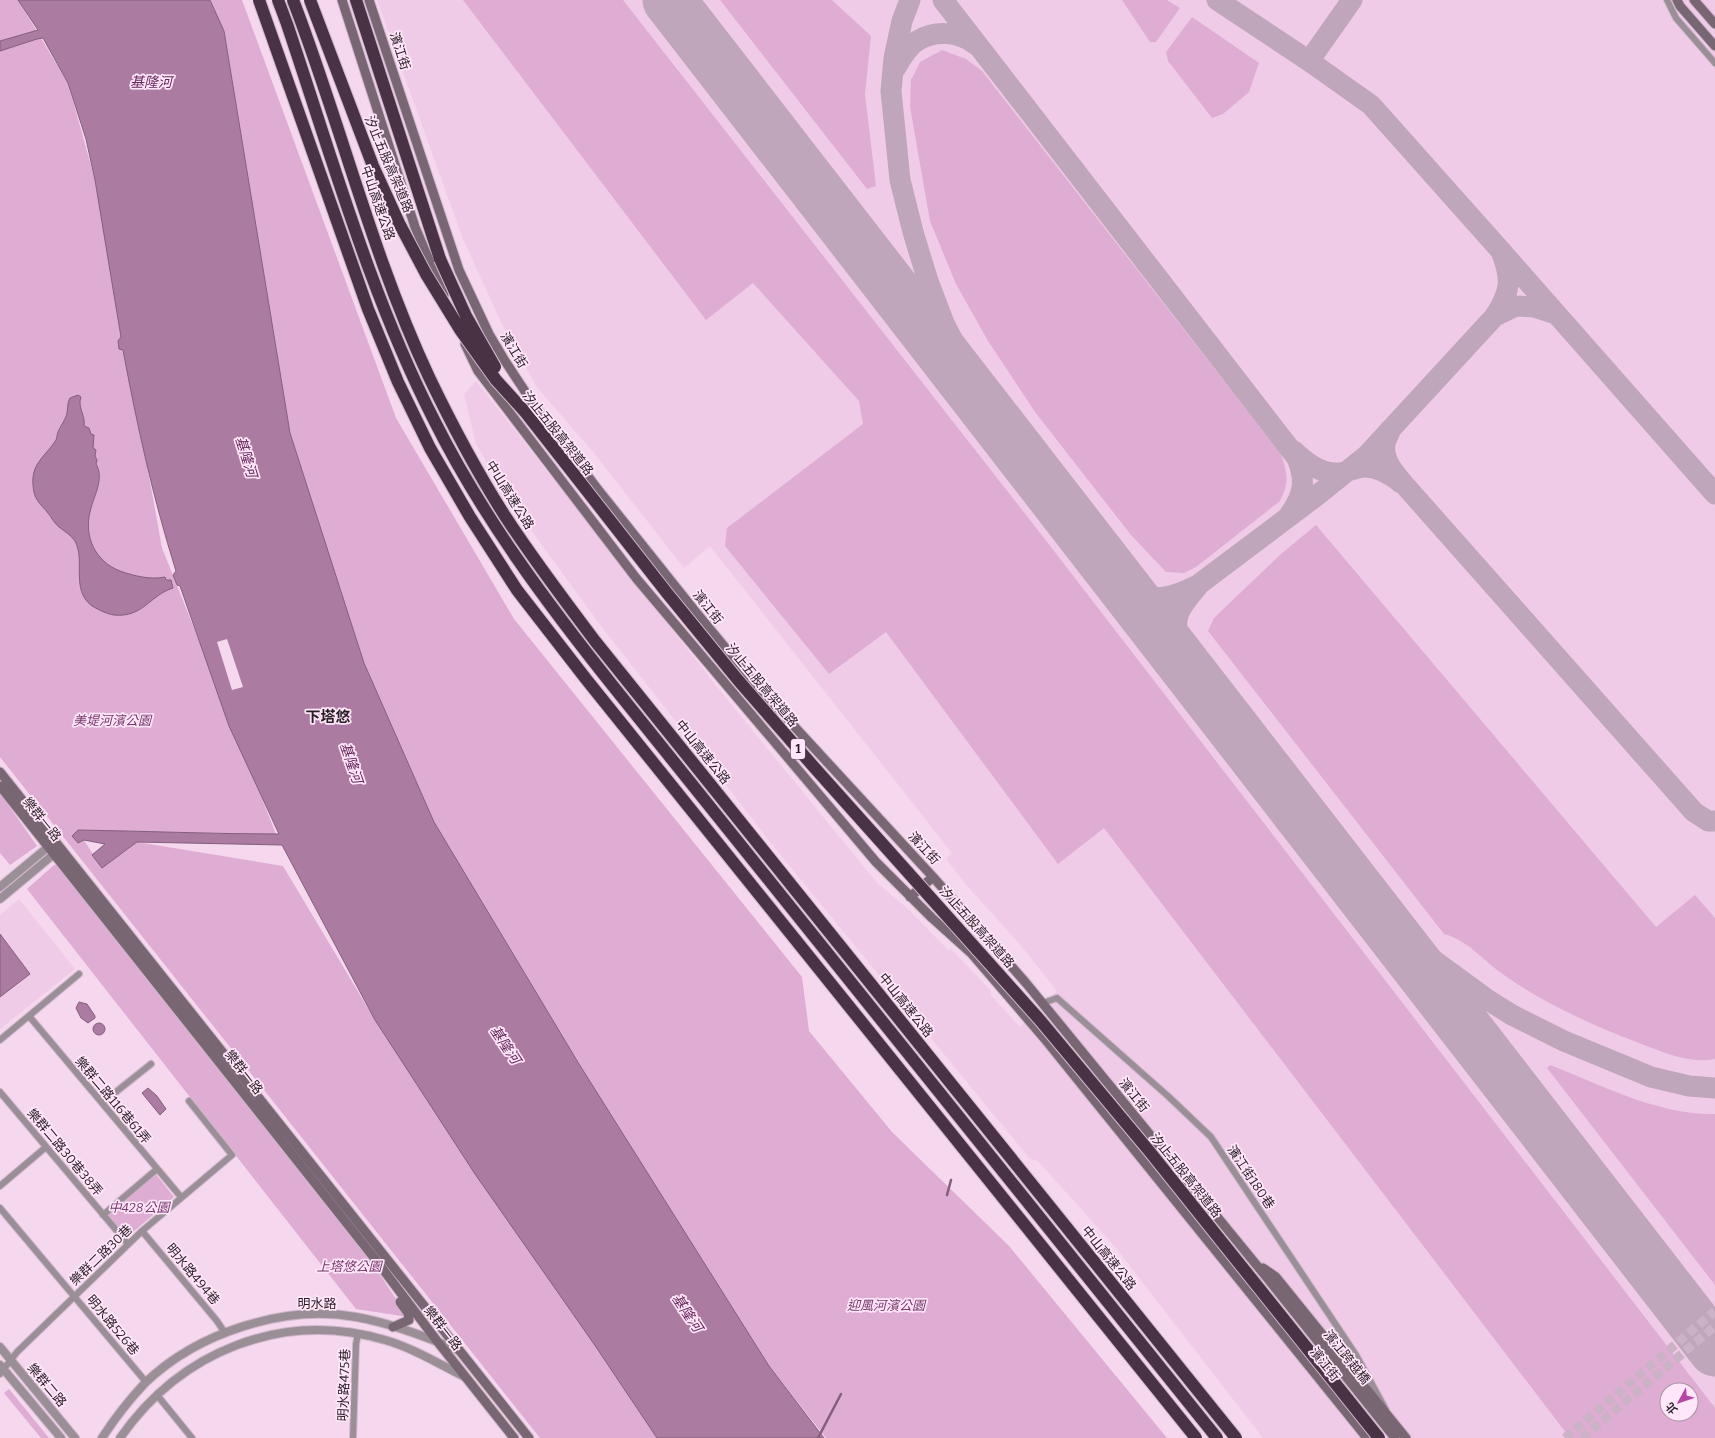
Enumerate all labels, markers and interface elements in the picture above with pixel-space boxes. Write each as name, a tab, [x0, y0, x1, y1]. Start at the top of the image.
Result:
street label: 濱江街	[387, 30, 413, 72]
water label: 基隆河	[130, 74, 175, 91]
street label: 汐止五股高架道路	[362, 113, 416, 215]
street label: 中山高速公路	[358, 164, 398, 242]
street label: 濱江街	[498, 329, 530, 371]
street label: 汐止五股高架道路	[519, 388, 597, 478]
water label: 基隆河	[232, 434, 261, 482]
street label: 中山高速公路	[483, 458, 537, 532]
street label: 濱江街	[690, 587, 726, 627]
street label: 汐止五股高架道路	[723, 640, 801, 730]
district label: 下塔悠	[305, 708, 351, 726]
park label: 美堤河濱公園	[73, 713, 153, 728]
street label: 中山高速公路	[673, 717, 733, 787]
road number: 1	[791, 739, 805, 759]
water label: 基隆河	[336, 740, 367, 788]
street label: 樂群一路	[20, 794, 64, 844]
street label: 濱江街	[905, 829, 943, 867]
street label: 汐止五股高架道路	[937, 883, 1017, 971]
street label: 中山高速公路	[876, 970, 936, 1040]
water label: 基隆河	[486, 1023, 525, 1070]
street label: 樂群一路	[222, 1047, 266, 1097]
street label: 樂群二路116巷61弄	[72, 1053, 154, 1147]
street label: 濱江街	[1116, 1075, 1152, 1115]
street label: 樂群二路30巷38弄	[24, 1105, 106, 1199]
street label: 汐止五股高架道路	[1147, 1130, 1225, 1220]
street label: 濱江街180巷	[1224, 1142, 1278, 1212]
park label: 中428公園	[109, 1200, 171, 1215]
street label: 樂群二路30巷	[67, 1222, 135, 1288]
street label: 中山高速公路	[1079, 1223, 1139, 1293]
street label: 明水路494巷	[163, 1241, 223, 1307]
park label: 上塔悠公園	[316, 1259, 383, 1274]
water label: 基隆河	[668, 1291, 707, 1338]
street label: 明水路526巷	[84, 1292, 142, 1358]
street label: 明水路	[297, 1296, 337, 1311]
park label: 迎風河濱公園	[847, 1298, 927, 1313]
street label: 樂群一路	[421, 1303, 465, 1353]
street label: 濱江跨越橋	[1321, 1327, 1373, 1387]
street label: 濱江街	[1307, 1344, 1343, 1384]
street label: 明水路475巷	[335, 1348, 353, 1422]
street label: 樂群二路	[25, 1360, 69, 1410]
north arrow	[1659, 1382, 1699, 1422]
text: 北	[1663, 1400, 1680, 1416]

